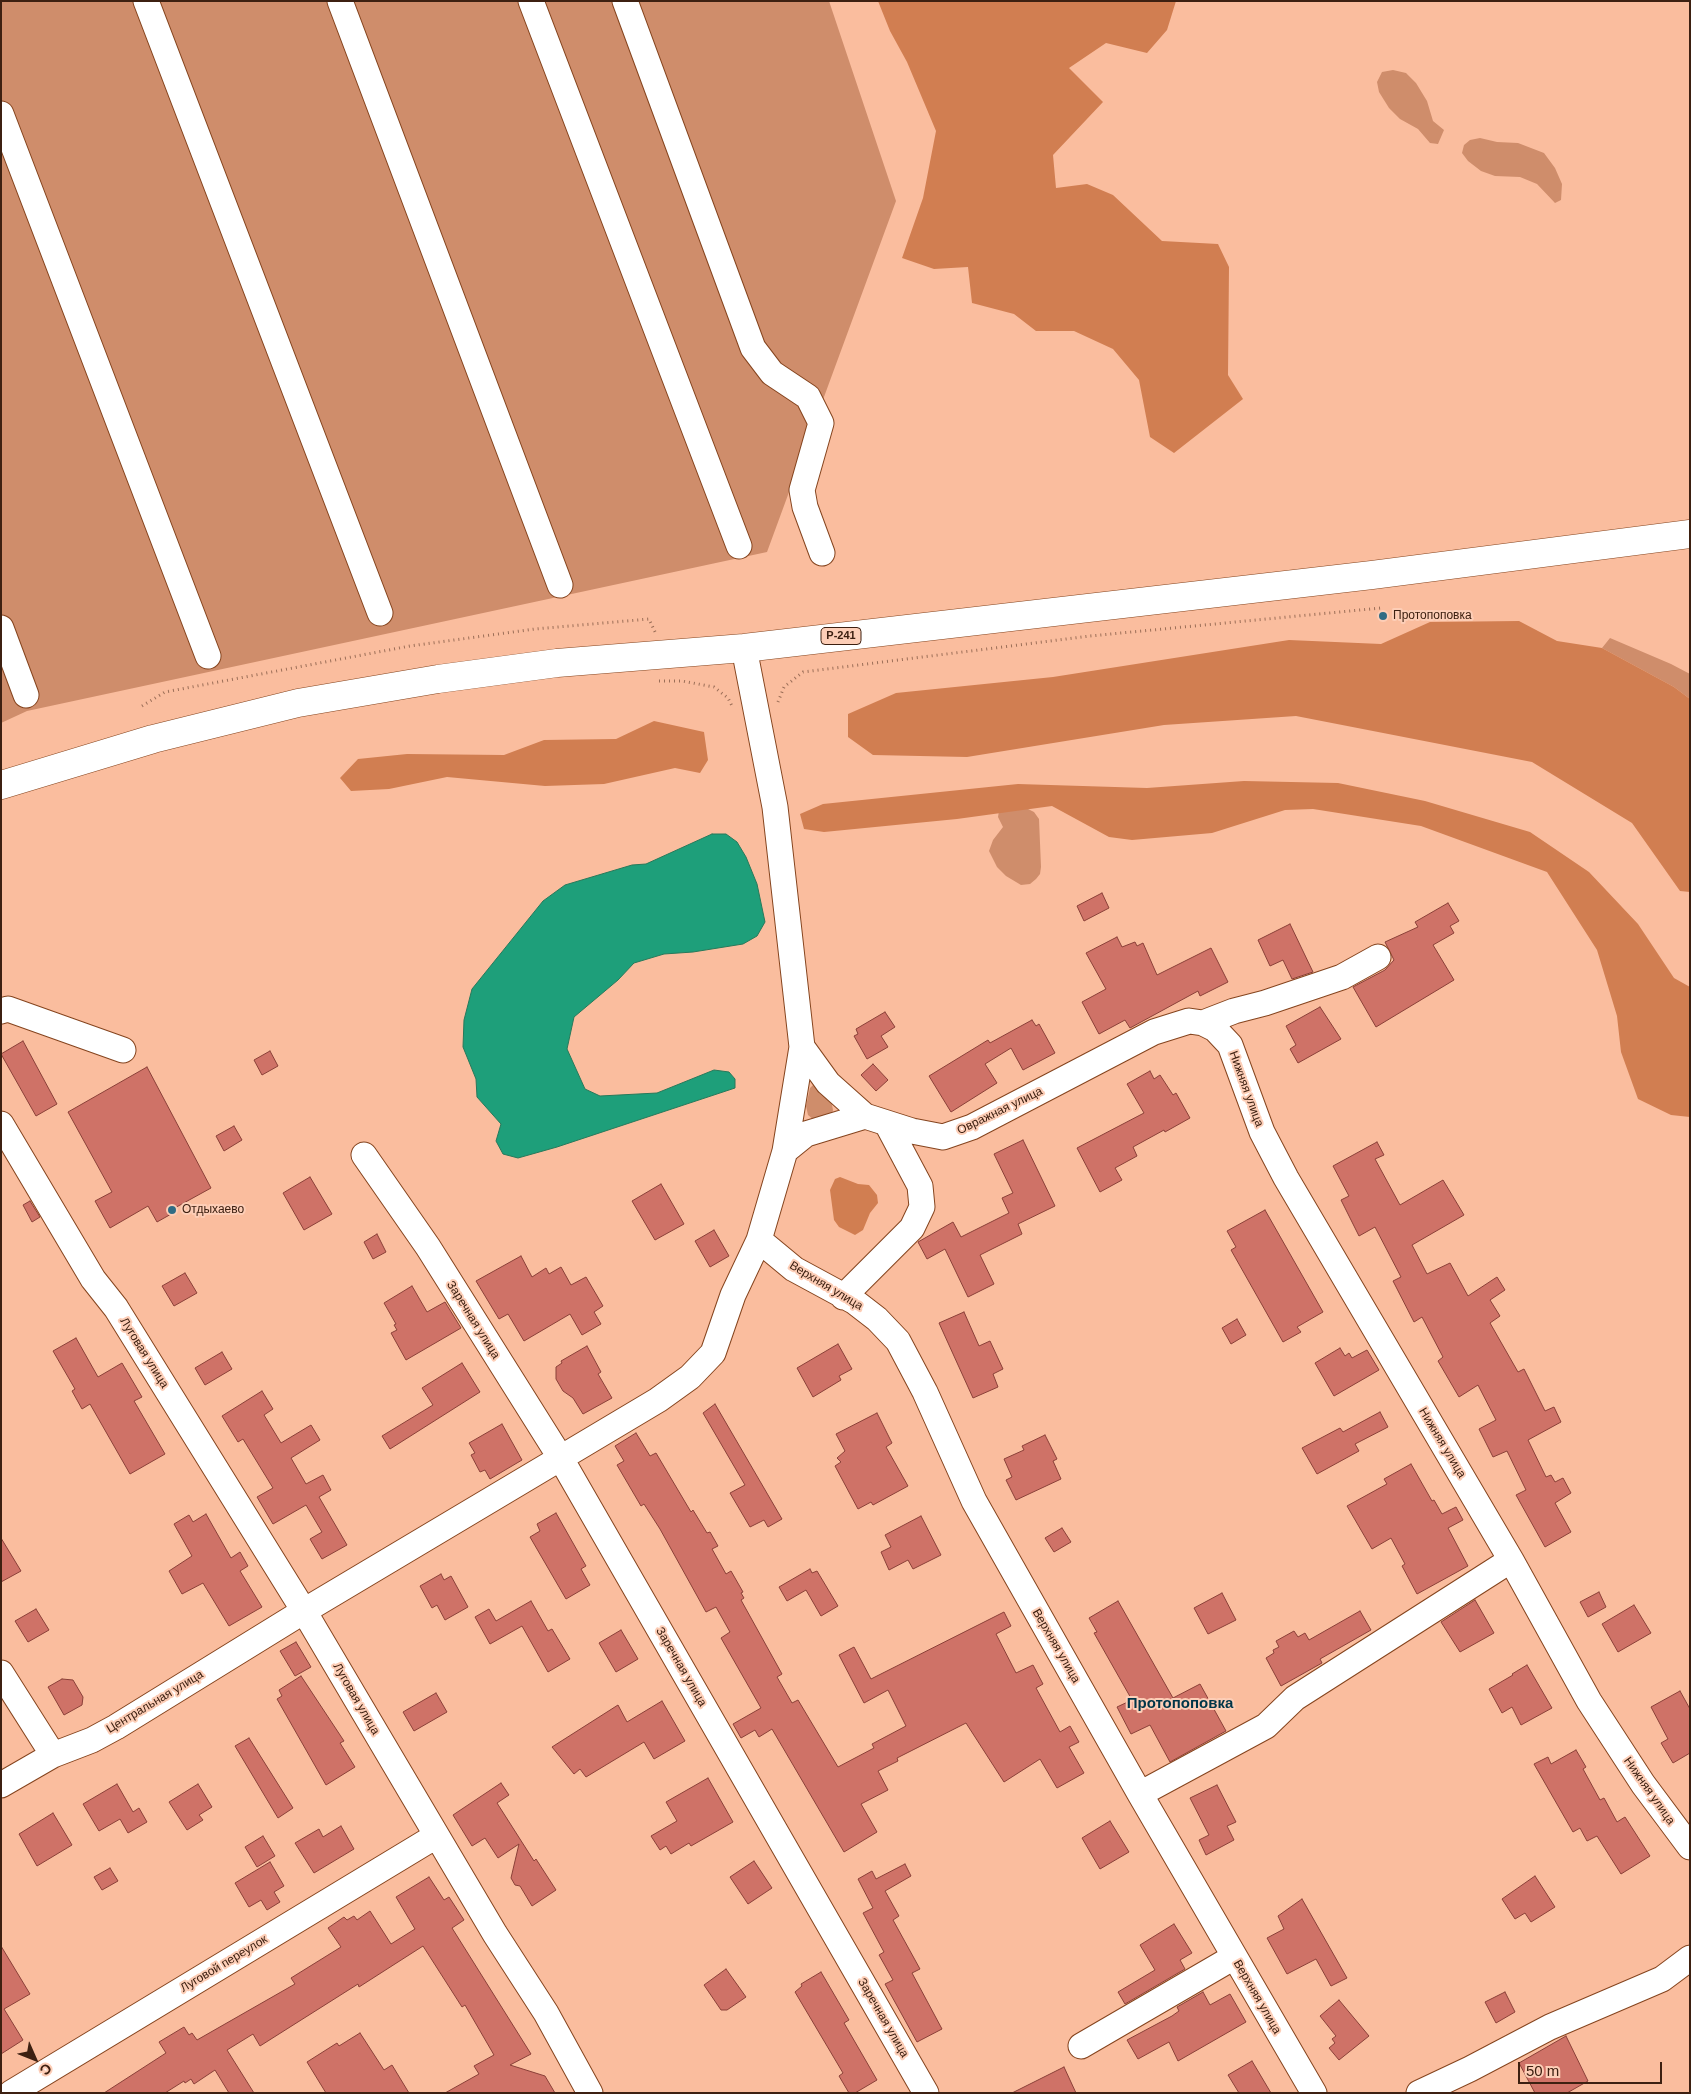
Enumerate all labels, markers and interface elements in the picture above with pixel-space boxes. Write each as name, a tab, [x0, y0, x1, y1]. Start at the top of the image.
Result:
place label: Протопоповка	[1393, 609, 1472, 623]
marker: Протопоповка	[1377, 610, 1389, 622]
road number: Р-241	[821, 628, 861, 644]
street label: Нижняя улица	[1226, 1049, 1266, 1129]
street label: Овражная улица	[955, 1084, 1045, 1138]
place label: Отдыхаево	[182, 1203, 244, 1217]
marker: Отдыхаево	[166, 1204, 178, 1216]
street label: Верхняя улица	[787, 1258, 865, 1314]
street label: Заречная улица	[443, 1278, 503, 1362]
street label: Луговая улица	[117, 1315, 171, 1391]
street label: Нижняя улица	[1415, 1405, 1469, 1481]
street label: Верхняя улица	[1029, 1606, 1083, 1686]
street label: Заречная улица	[652, 1625, 710, 1709]
street label: Луговая улица	[330, 1661, 382, 1737]
street label: Центральная улица	[104, 1667, 206, 1737]
district label: Протопоповка	[1127, 1695, 1233, 1713]
street label: Нижняя улица	[1620, 1754, 1678, 1828]
street label: Луговой переулок	[178, 1932, 270, 1996]
street label: Верхняя улица	[1230, 1957, 1284, 2037]
street label: Заречная улица	[854, 1976, 912, 2060]
north arrow	[10, 2034, 60, 2084]
scale bar	[1521, 2052, 1665, 2084]
text: С	[37, 2060, 55, 2079]
text: 50 m	[1526, 2062, 1559, 2079]

